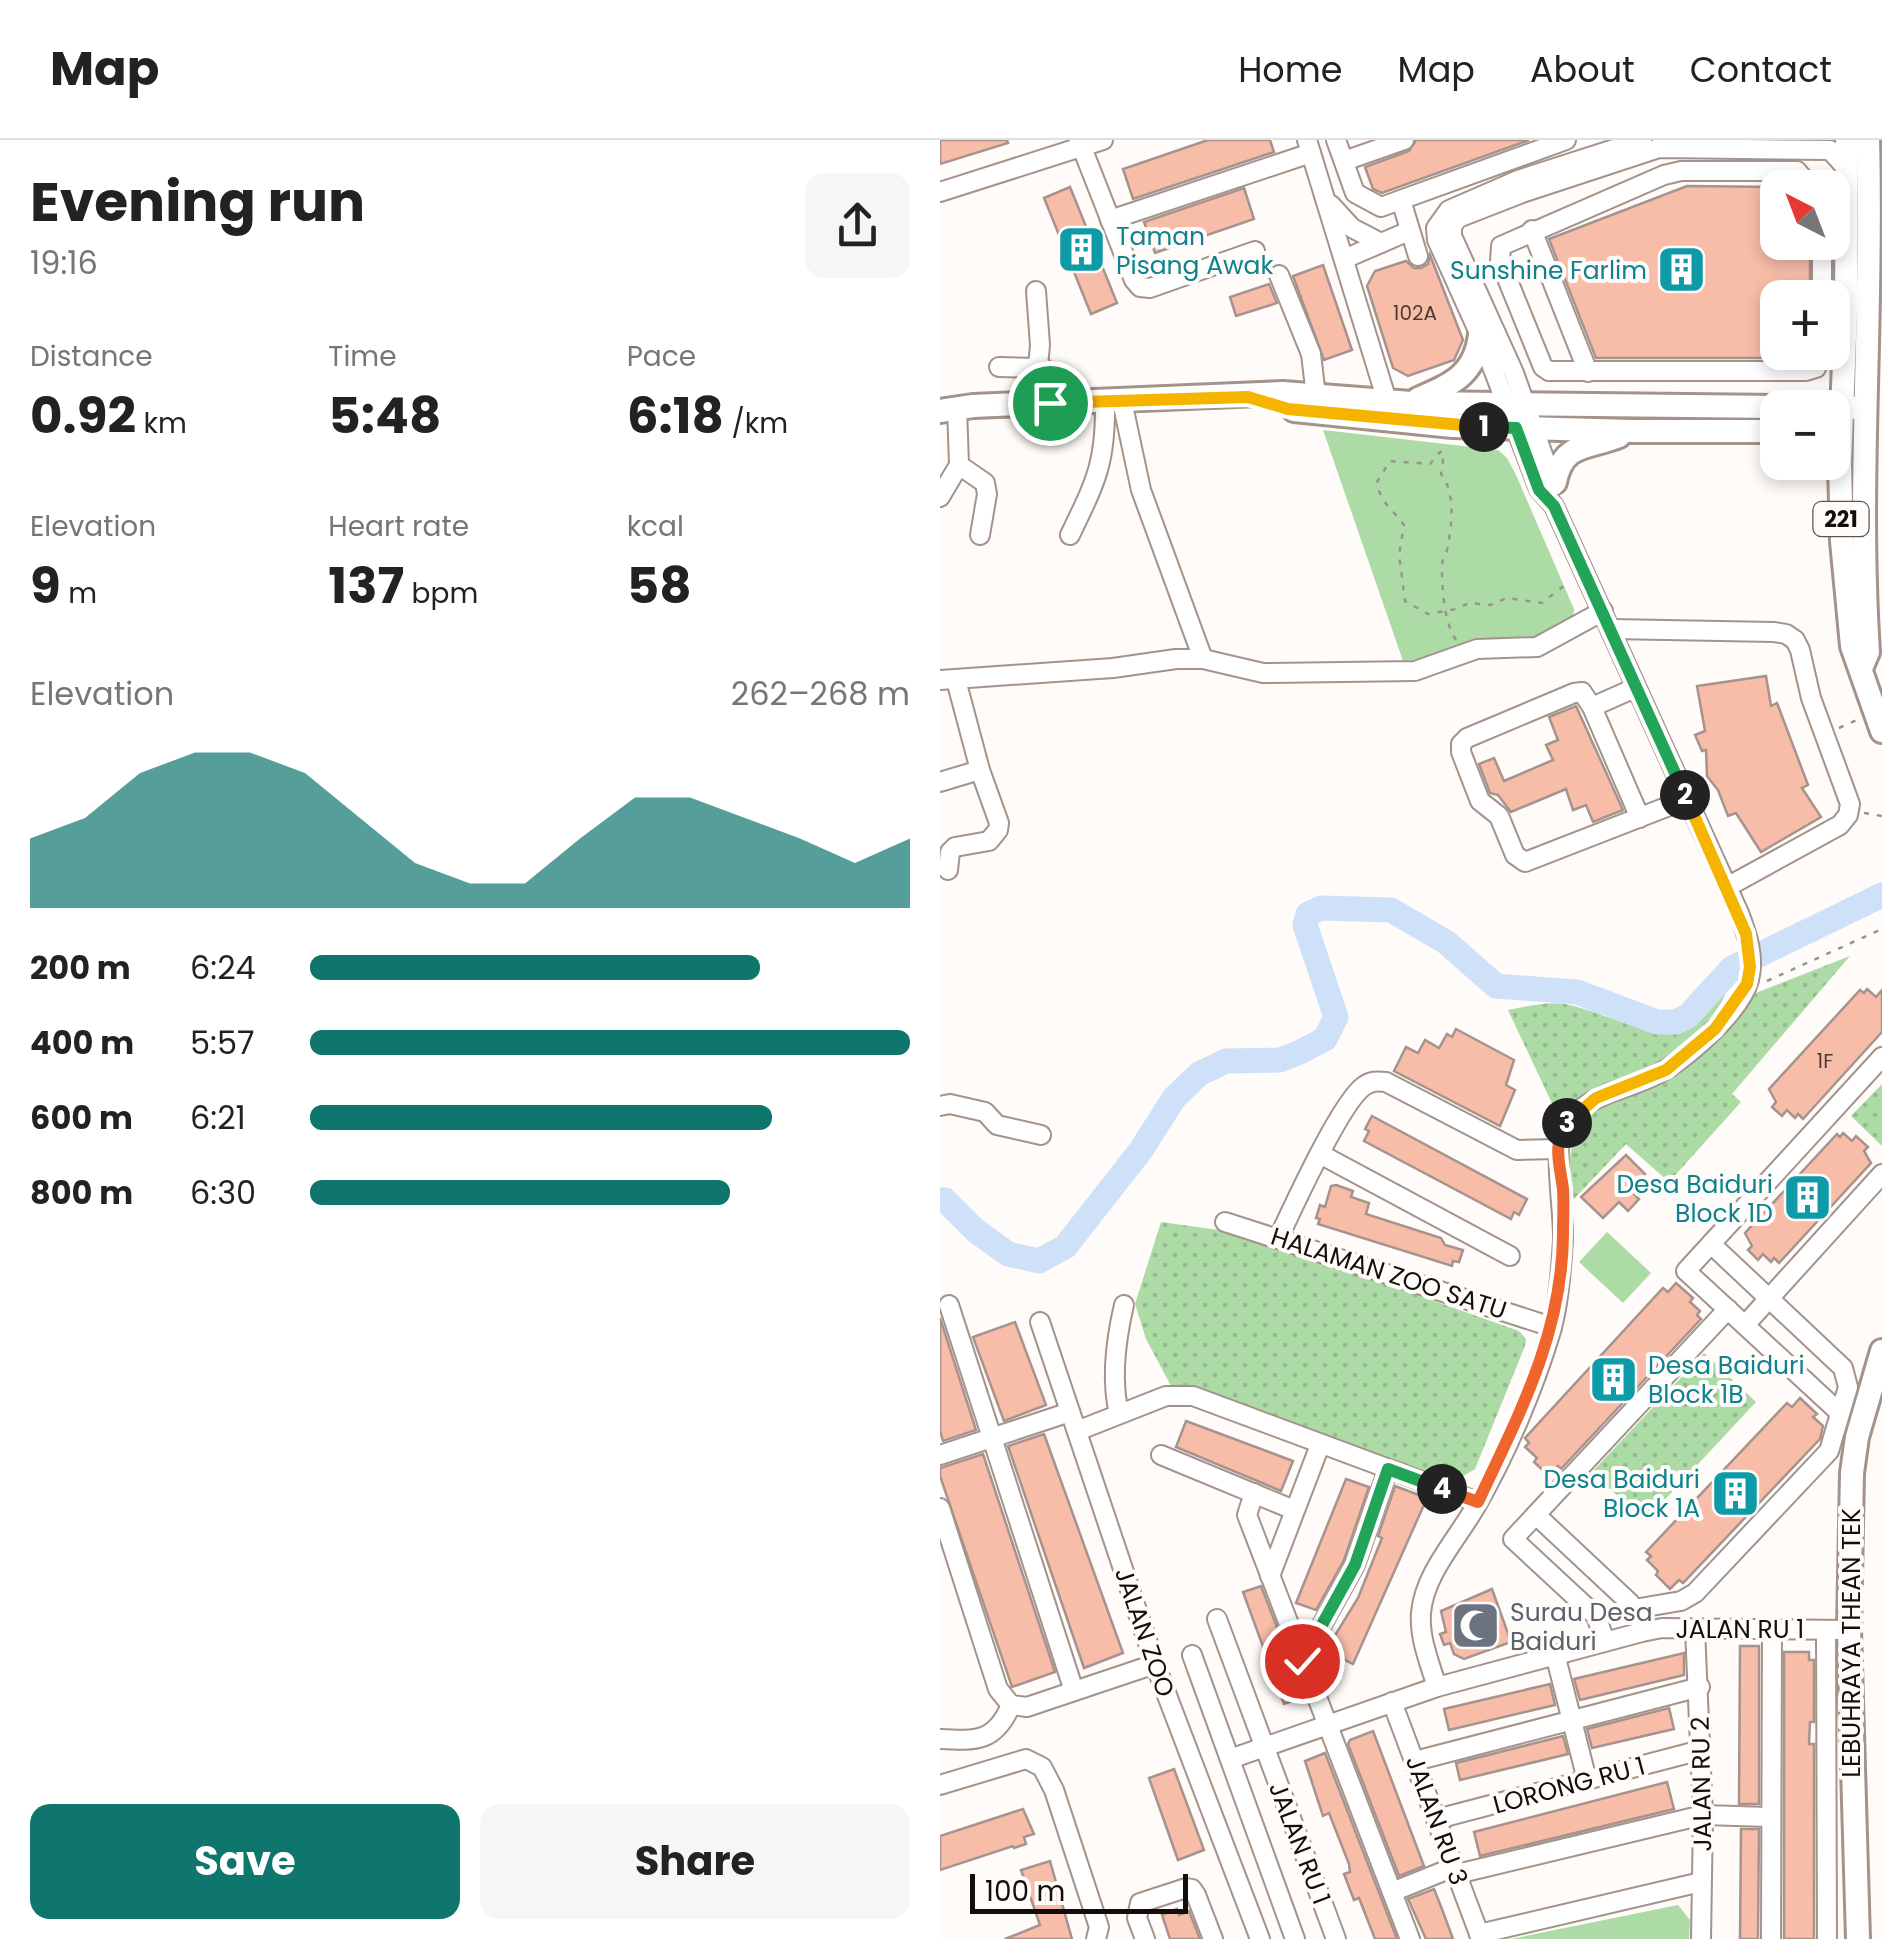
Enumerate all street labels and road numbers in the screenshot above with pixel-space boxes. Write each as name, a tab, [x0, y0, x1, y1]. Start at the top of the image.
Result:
road number: 221	[1814, 502, 1868, 536]
street label: HALAMAN ZOO SATU	[1267, 1219, 1511, 1328]
street label: LEBUHRAYA THEAN TEK	[1834, 1508, 1869, 1778]
street label: JALAN ZOO	[1106, 1563, 1183, 1702]
street label: JALAN RU 1	[1676, 1612, 1804, 1647]
street label: JALAN RU 2	[1683, 1716, 1720, 1852]
street label: LORONG RU 1	[1489, 1748, 1649, 1823]
street label: JALAN RU 3	[1397, 1751, 1476, 1890]
street label: JALAN RU 1	[1260, 1777, 1339, 1910]

